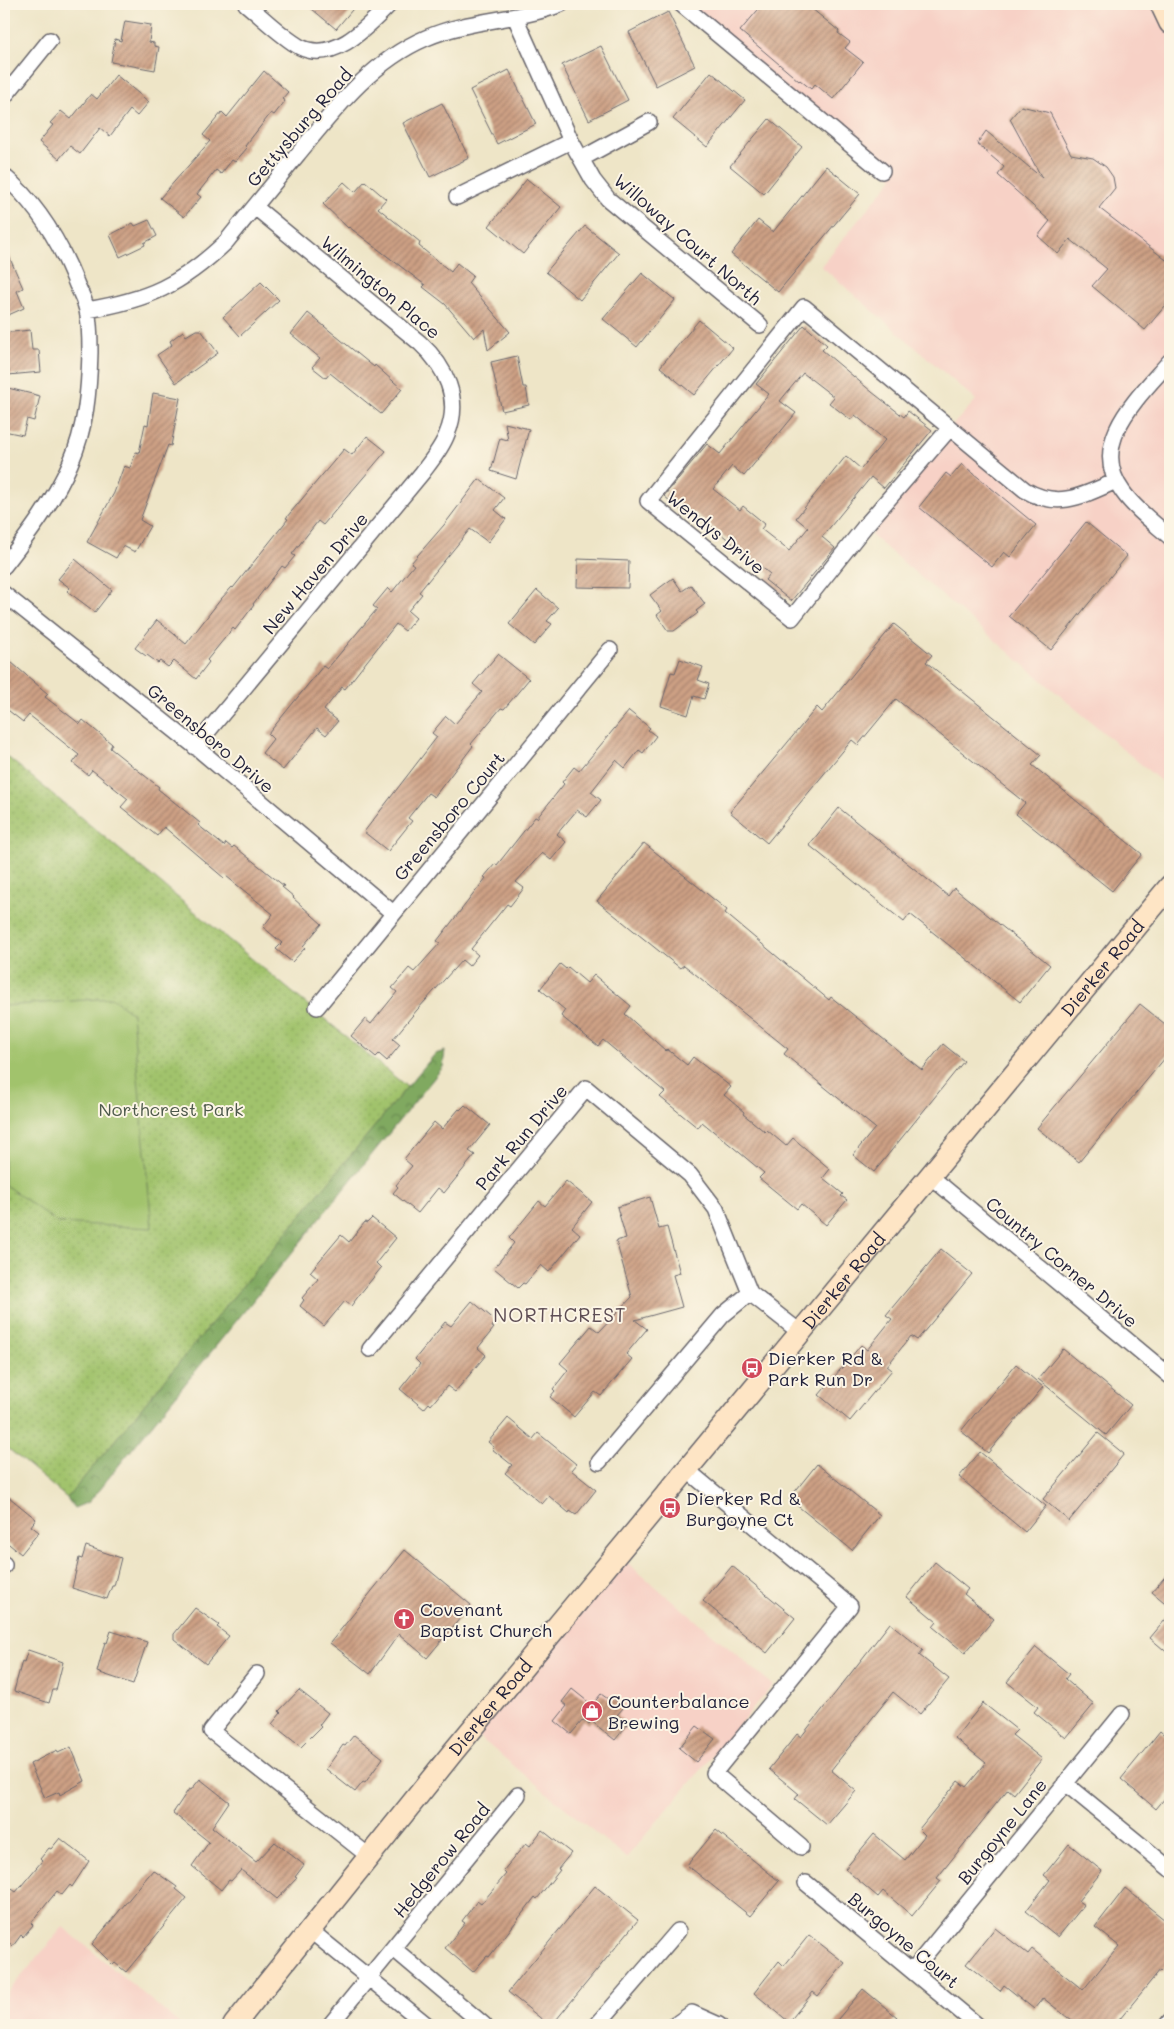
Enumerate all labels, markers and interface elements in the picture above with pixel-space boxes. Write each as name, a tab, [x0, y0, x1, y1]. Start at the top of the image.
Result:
street label: Gettysburg Road	[241, 63, 357, 191]
street label: Willoway Court North	[609, 168, 767, 310]
street label: Wilmington Place	[316, 230, 446, 344]
street label: Wendys Drive	[662, 485, 770, 579]
street label: New Haven Drive	[257, 507, 373, 639]
street label: Greensboro Drive	[143, 678, 279, 798]
street label: Greensboro Court	[388, 746, 510, 886]
street label: Dierker Road	[1055, 915, 1149, 1021]
street label: Park Run Drive	[470, 1079, 572, 1195]
park label: Northcrest Park	[98, 1097, 244, 1121]
street label: Country Corner Drive	[981, 1191, 1143, 1333]
street label: Dierker Road	[796, 1227, 890, 1334]
district label: NORTHCREST	[493, 1302, 627, 1327]
place label: Dierker Rd & Park Run Dr	[768, 1346, 883, 1391]
bus stop icon: Dierker Rd & Park Run Dr	[740, 1356, 764, 1380]
place label: Dierker Rd & Burgoyne Ct	[686, 1486, 801, 1531]
bus stop icon: Dierker Rd & Burgoyne Ct	[658, 1496, 682, 1520]
place label: Covenant Baptist Church	[420, 1597, 552, 1642]
church icon: Covenant Baptist Church	[392, 1607, 416, 1631]
street label: Dierker Road	[443, 1654, 537, 1761]
place label: Counterbalance Brewing	[608, 1689, 750, 1734]
shop icon: Counterbalance Brewing	[580, 1699, 604, 1723]
street label: Burgoyne Lane	[952, 1773, 1052, 1889]
street label: Hedgerow Road	[387, 1798, 495, 1922]
street label: Burgoyne Court	[844, 1887, 964, 1993]

